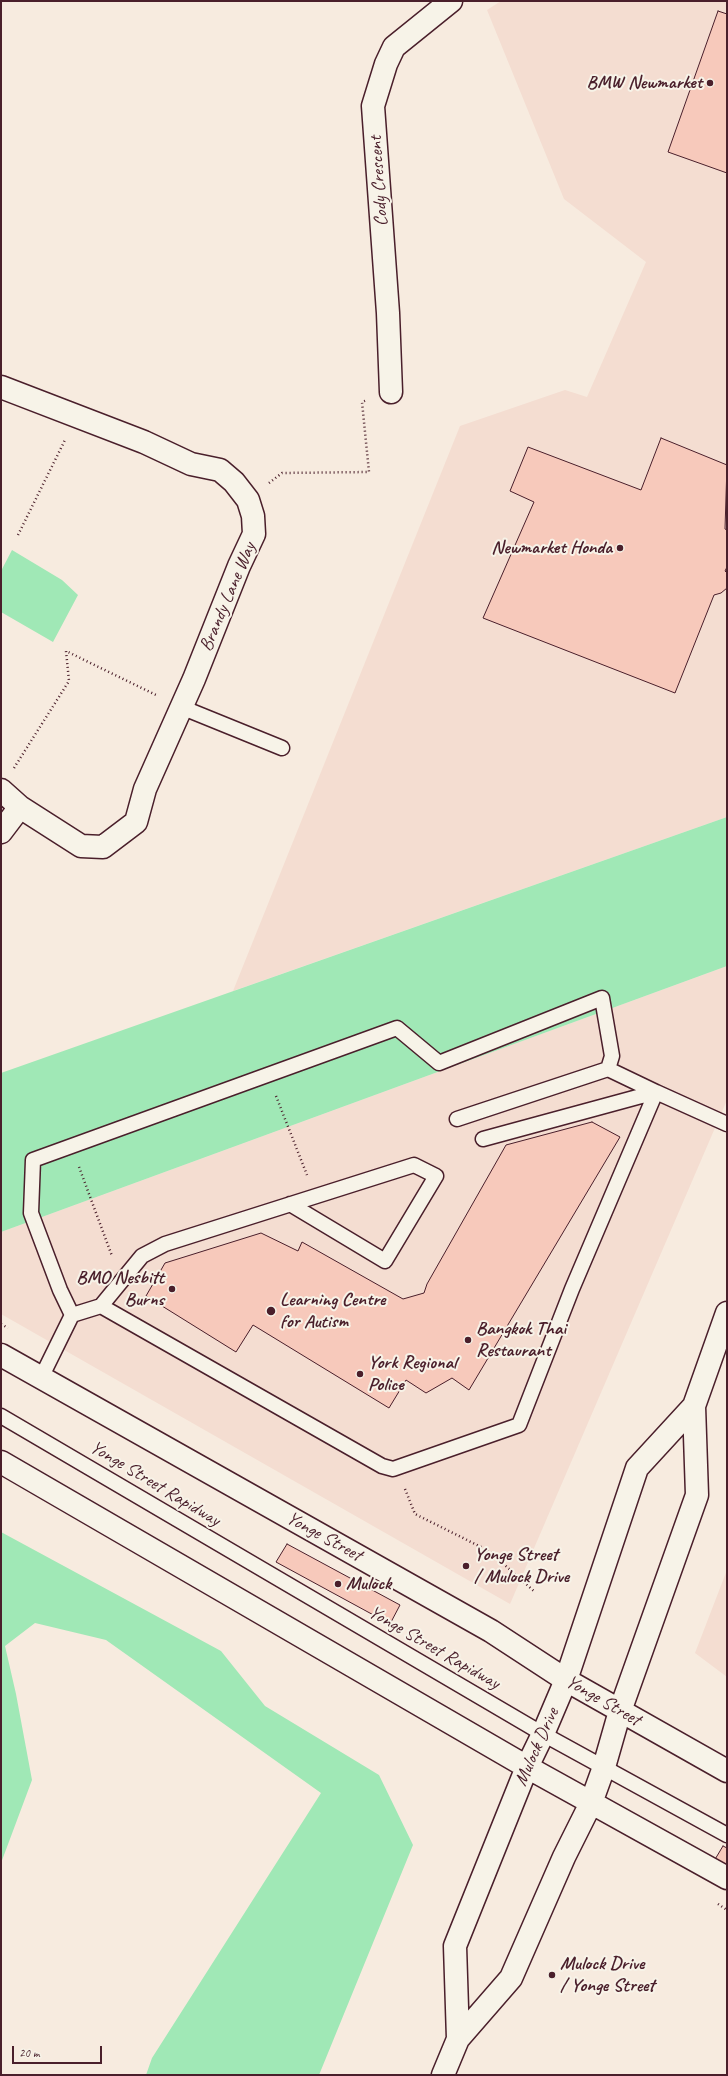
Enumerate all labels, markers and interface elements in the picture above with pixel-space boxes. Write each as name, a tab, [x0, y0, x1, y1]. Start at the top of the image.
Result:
place label: BMW Newmarket	[587, 72, 702, 94]
marker: BMW Newmarket	[705, 78, 715, 88]
street label: Cody Crescent	[364, 135, 394, 227]
place label: Newmarket Honda	[491, 537, 612, 559]
street label: Brandy Lane Way	[195, 539, 261, 655]
marker: Newmarket Honda	[615, 543, 625, 553]
place label: BMO Nesbitt Burns	[76, 1267, 164, 1311]
marker: BMO Nesbitt Burns	[167, 1284, 177, 1294]
place label: Learning Centre for Autism	[280, 1289, 385, 1333]
marker: Learning Centre for Autism	[265, 1305, 277, 1317]
place label: Bangkok Thai Restaurant	[476, 1318, 566, 1362]
marker: Bangkok Thai Restaurant	[463, 1335, 473, 1345]
place label: York Regional Police	[368, 1352, 456, 1396]
marker: York Regional Police	[355, 1369, 365, 1379]
street label: Yonge Street Rapidway	[86, 1436, 224, 1532]
street label: Yonge Street	[282, 1507, 366, 1567]
place label: Yonge Street / Mulock Drive	[474, 1544, 569, 1588]
marker: Yonge Street / Mulock Drive	[461, 1561, 471, 1571]
place label: Mulock	[346, 1573, 391, 1595]
marker: Mulock	[333, 1579, 343, 1589]
street label: Yonge Street Rapidway	[364, 1601, 504, 1695]
street label: Yonge Street	[562, 1670, 644, 1732]
street label: Mulock Drive	[510, 1704, 564, 1790]
place label: Mulock Drive / Yonge Street	[560, 1953, 655, 1997]
marker: Mulock Drive / Yonge Street	[547, 1970, 557, 1980]
scale bar	[14, 2038, 104, 2064]
text: 20 m	[19, 2045, 39, 2061]

